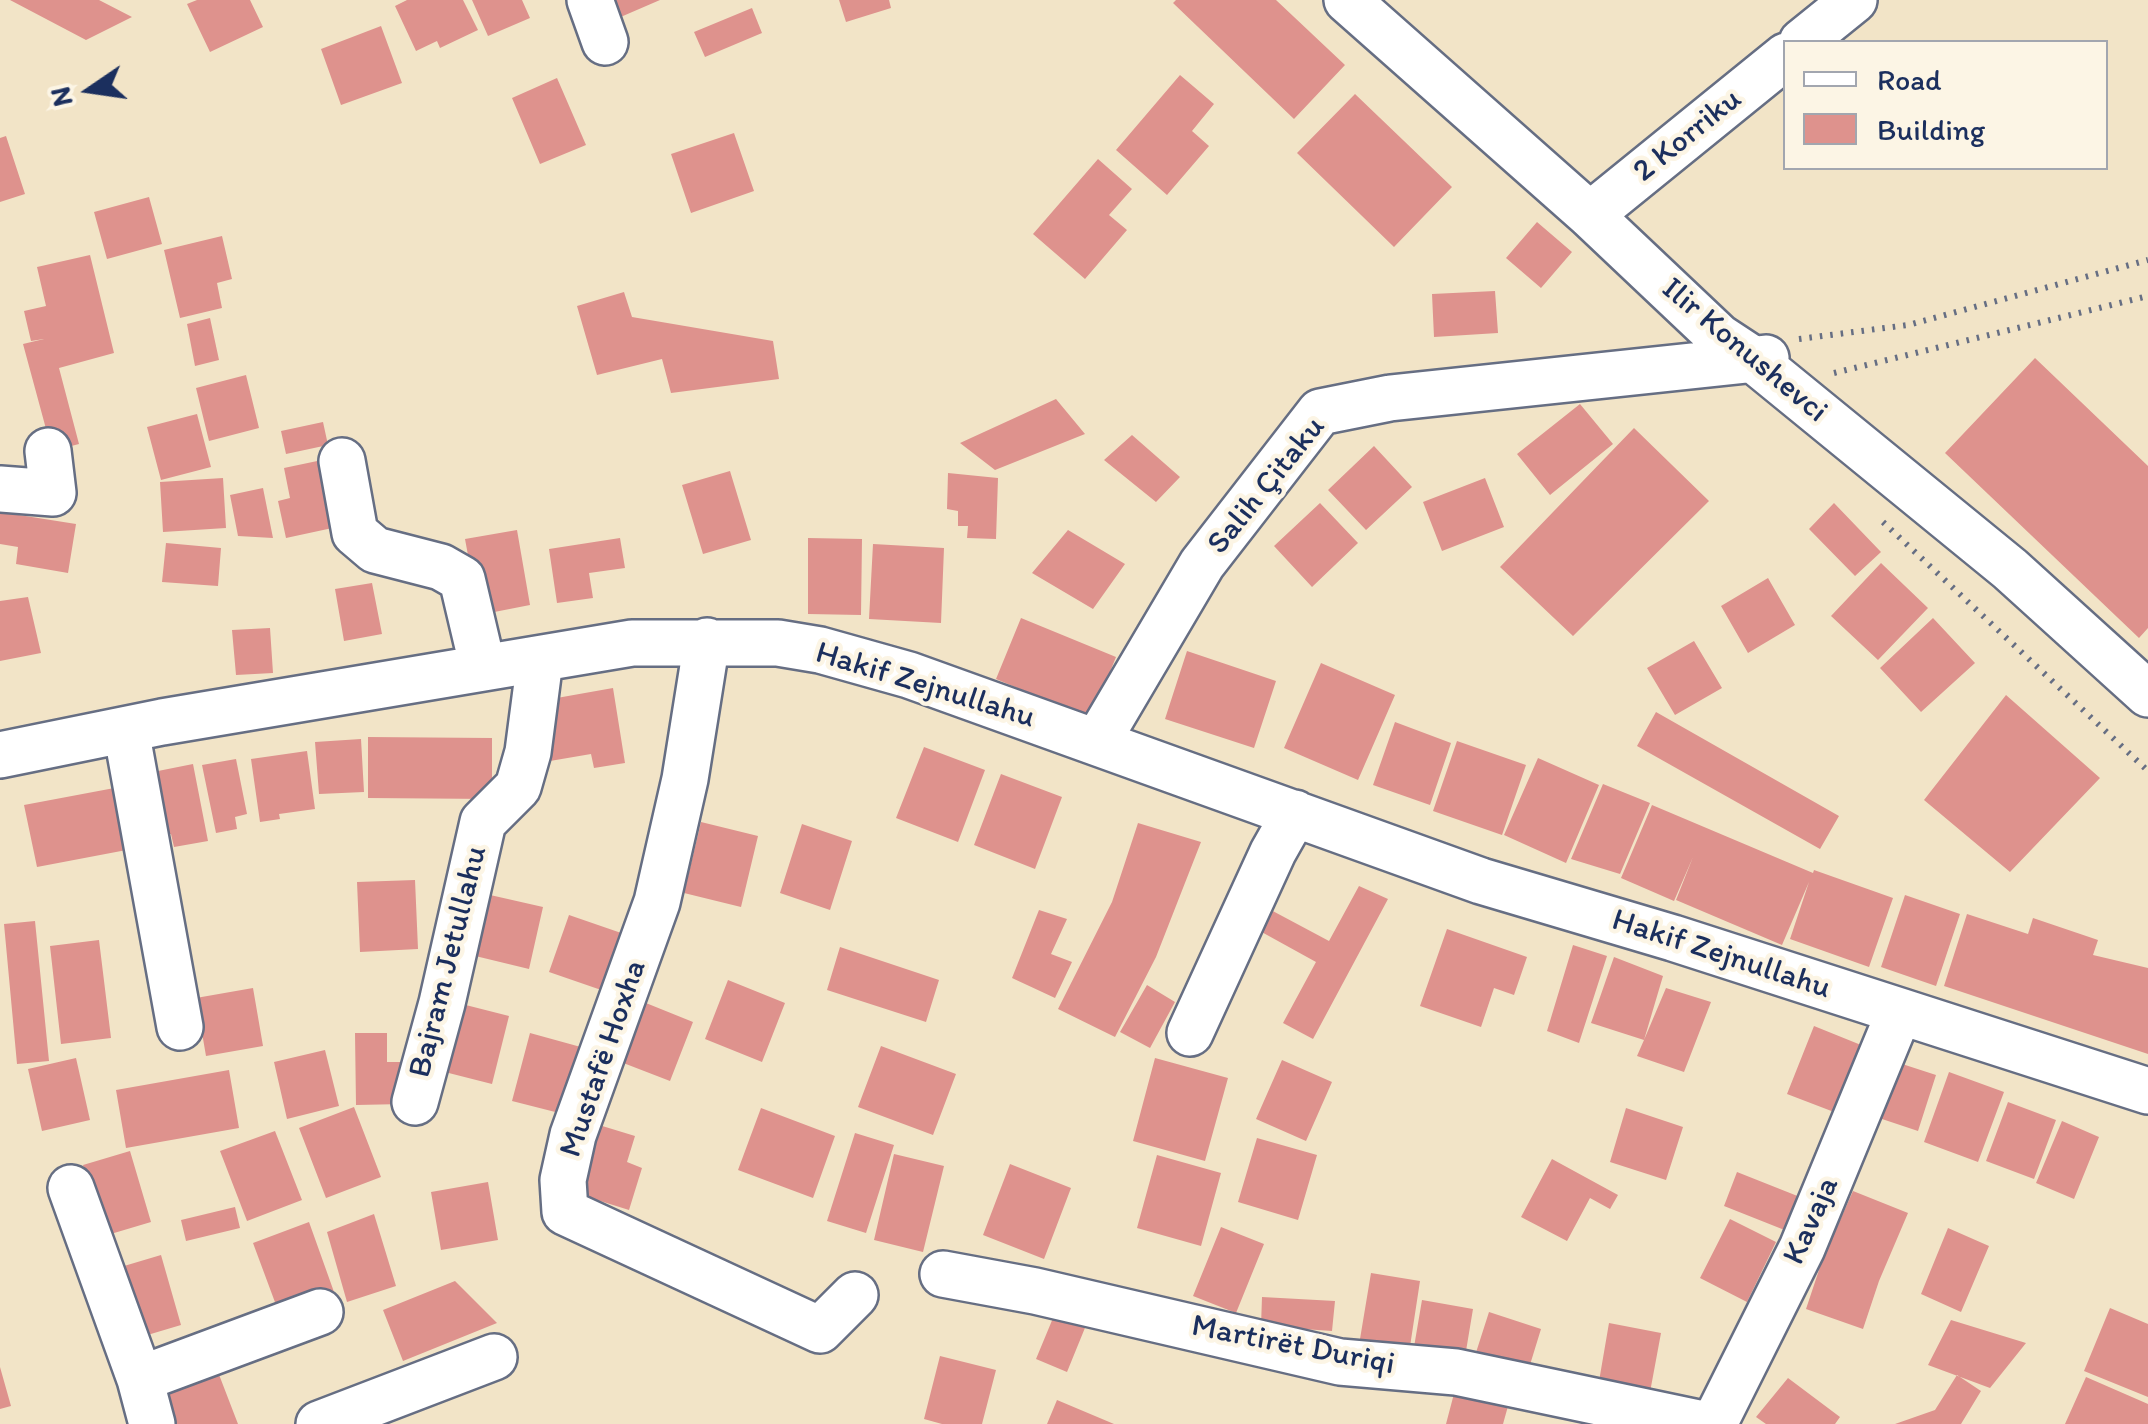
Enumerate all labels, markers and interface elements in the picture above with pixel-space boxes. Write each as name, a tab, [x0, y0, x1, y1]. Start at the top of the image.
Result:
north arrow	[40, 40, 140, 140]
legend	[1783, 40, 2108, 170]
text: Road	[1877, 61, 1942, 98]
street label: 2 Korriku	[1626, 81, 1750, 191]
text: N	[42, 84, 79, 110]
text: Building	[1877, 111, 1985, 148]
street label: Ilir Konushevci	[1653, 270, 1835, 432]
street label: Salih Çitaku	[1200, 409, 1334, 563]
street label: Hakif Zejnullahu	[811, 634, 1039, 738]
street label: Bajram Jetullahu	[402, 842, 496, 1082]
street label: Hakif Zejnullahu	[1607, 902, 1835, 1008]
street label: Mustafë Hoxha	[552, 955, 656, 1163]
street label: Kavaja	[1776, 1171, 1848, 1271]
street label: Martirët Duriqi	[1188, 1307, 1398, 1385]

